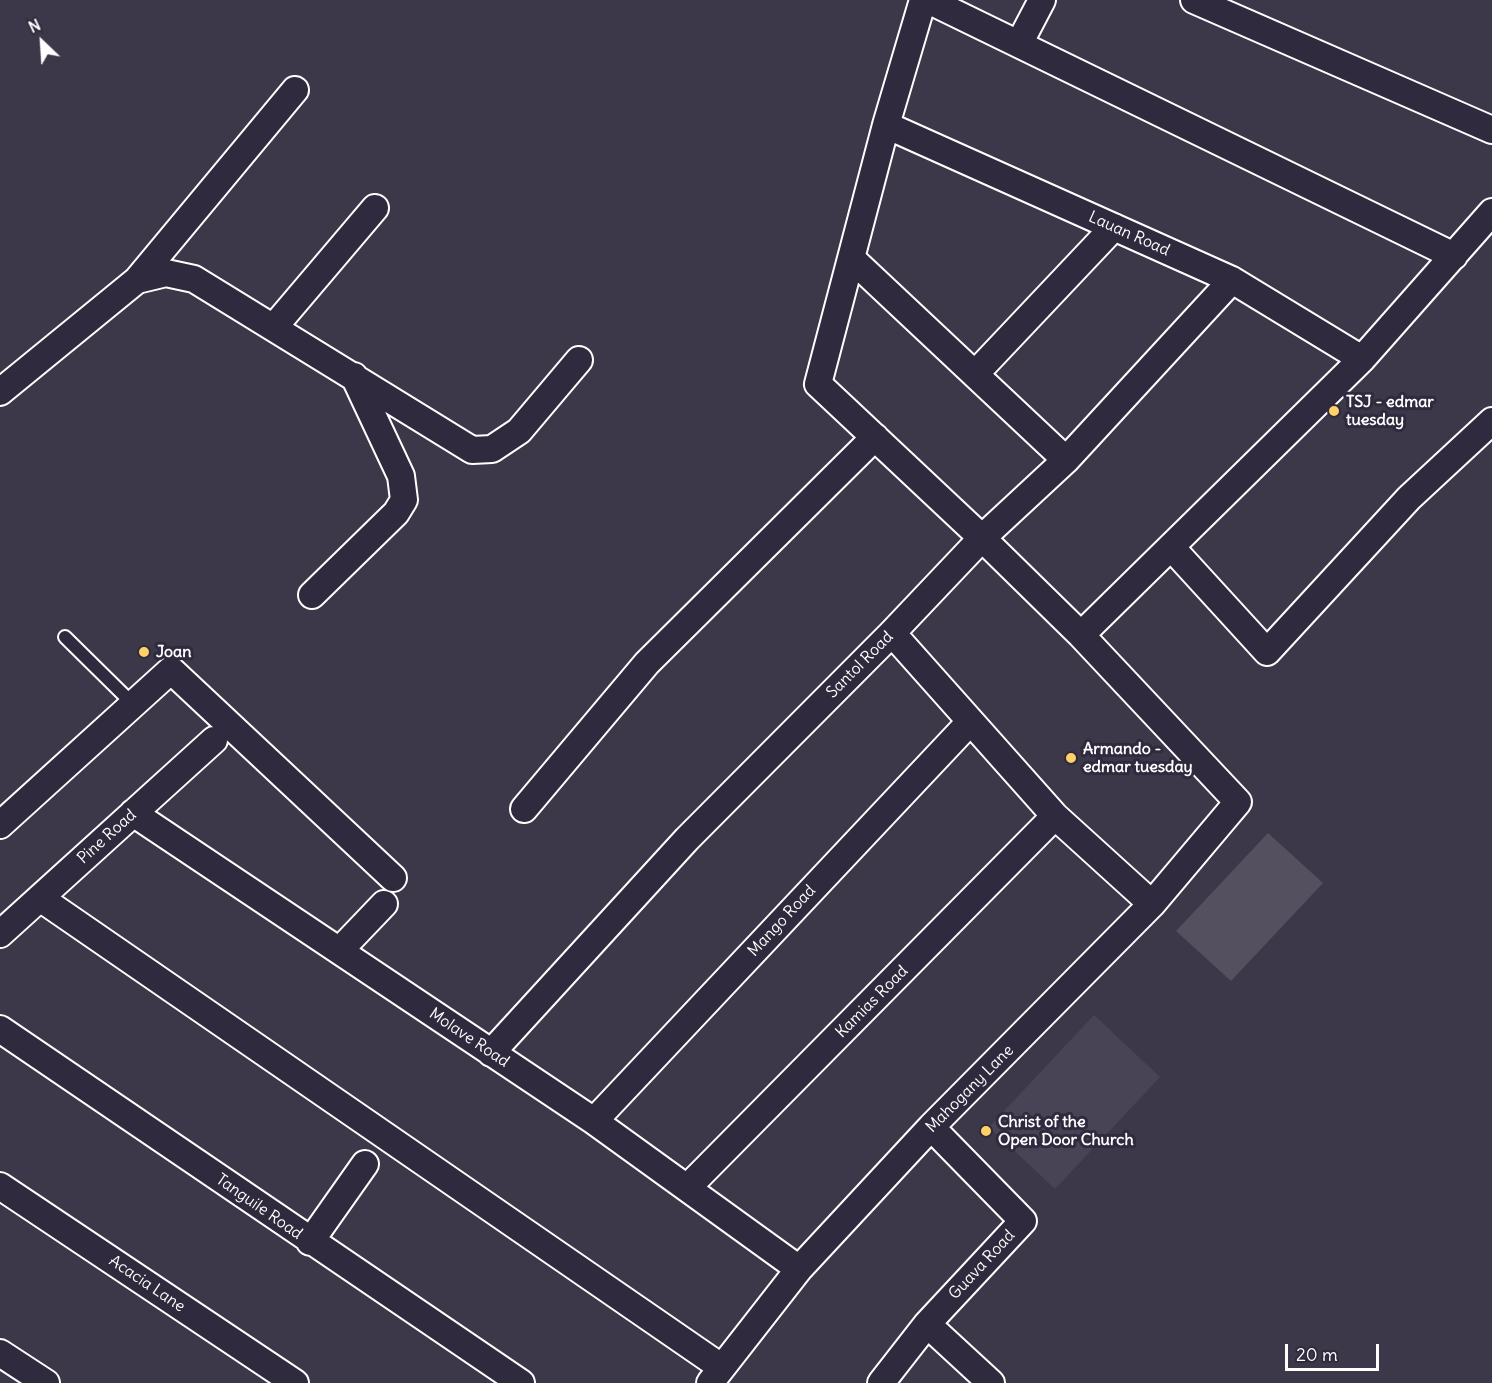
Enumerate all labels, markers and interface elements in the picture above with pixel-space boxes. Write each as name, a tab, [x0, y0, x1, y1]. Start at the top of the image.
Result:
north arrow	[12, 12, 72, 72]
text: N	[25, 14, 44, 37]
street label: Lauan Road	[1086, 208, 1172, 260]
place label: TSJ - edmar tuesday	[1346, 392, 1434, 430]
marker: TSJ - edmar tuesday	[1327, 404, 1341, 418]
street label: Santol Road	[823, 628, 897, 702]
place label: Joan	[156, 642, 191, 662]
marker: Joan	[137, 645, 151, 659]
place label: Armando - edmar tuesday	[1083, 739, 1193, 777]
marker: Armando - edmar tuesday	[1064, 751, 1078, 765]
street label: Pine Road	[74, 806, 140, 868]
street label: Mango Road	[744, 881, 820, 961]
street label: Kamias Road	[832, 962, 912, 1042]
street label: Molave Road	[425, 1004, 513, 1072]
street label: Mahogany Lane	[922, 1041, 1018, 1137]
place label: Christ of the Open Door Church	[998, 1112, 1134, 1150]
marker: Christ of the Open Door Church	[979, 1124, 993, 1138]
street label: Tanguile Road	[212, 1170, 306, 1244]
street label: Guava Road	[945, 1226, 1019, 1304]
street label: Acacia Lane	[105, 1252, 189, 1316]
scale bar	[1288, 1332, 1382, 1370]
text: 20 m	[1296, 1343, 1338, 1366]

